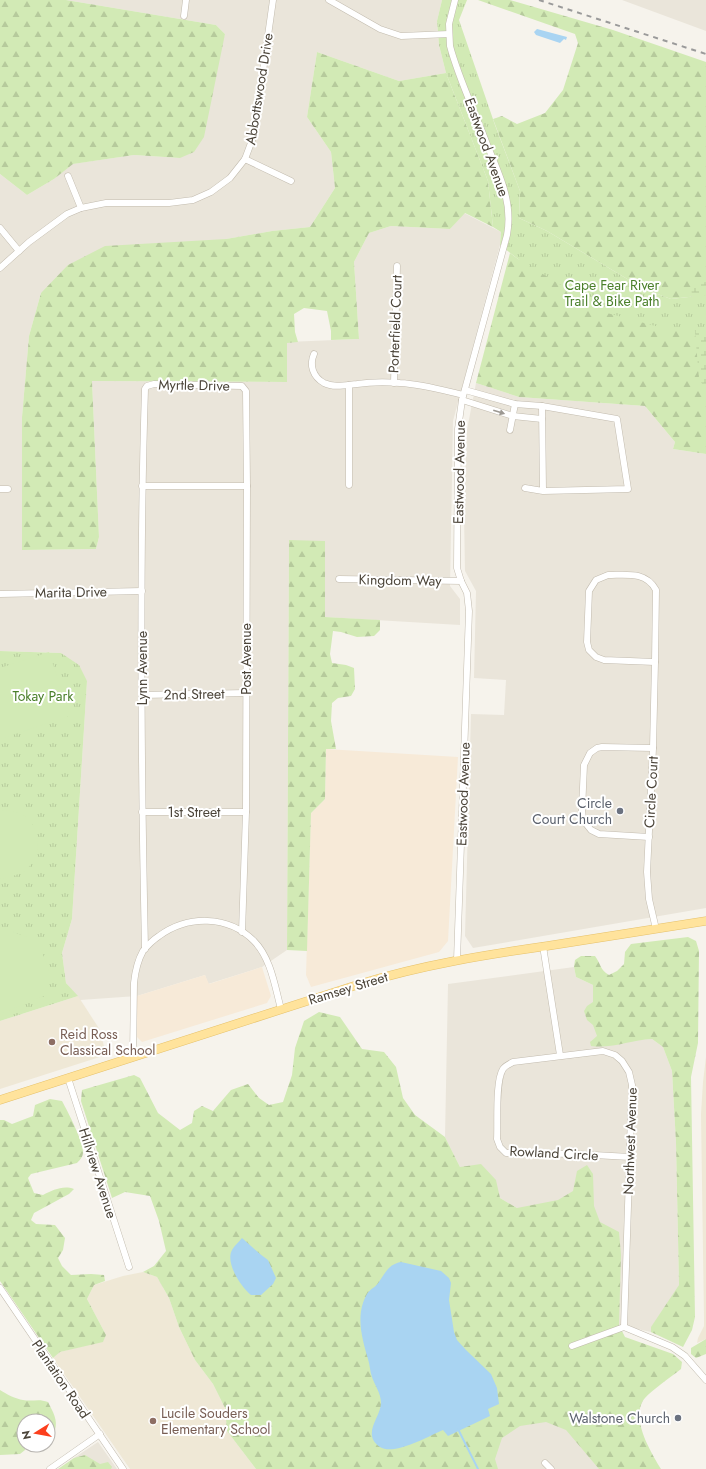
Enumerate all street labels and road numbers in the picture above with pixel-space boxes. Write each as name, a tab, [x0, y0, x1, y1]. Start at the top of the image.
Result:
street label: Abbottswood Drive	[240, 32, 278, 146]
street label: Eastwood Avenue	[460, 95, 514, 199]
street label: Porterfield Court	[383, 274, 407, 373]
street label: Myrtle Drive	[158, 374, 230, 396]
street label: Eastwood Avenue	[448, 420, 470, 524]
street label: Kingdom Way	[358, 569, 442, 591]
street label: Marita Drive	[35, 581, 107, 603]
street label: Post Avenue	[236, 623, 256, 695]
street label: Lynn Avenue	[132, 631, 152, 705]
street label: 2nd Street	[163, 683, 225, 705]
street label: Eastwood Avenue	[451, 742, 475, 846]
street label: Circle Court	[639, 755, 663, 828]
street label: 1st Street	[168, 802, 221, 822]
street label: Ramsey Street	[306, 966, 391, 1010]
street label: Northwest Avenue	[618, 1087, 642, 1195]
street label: Hillview Avenue	[74, 1125, 122, 1221]
street label: Rowland Circle	[509, 1141, 599, 1165]
street label: Plantation Road	[27, 1335, 95, 1423]

